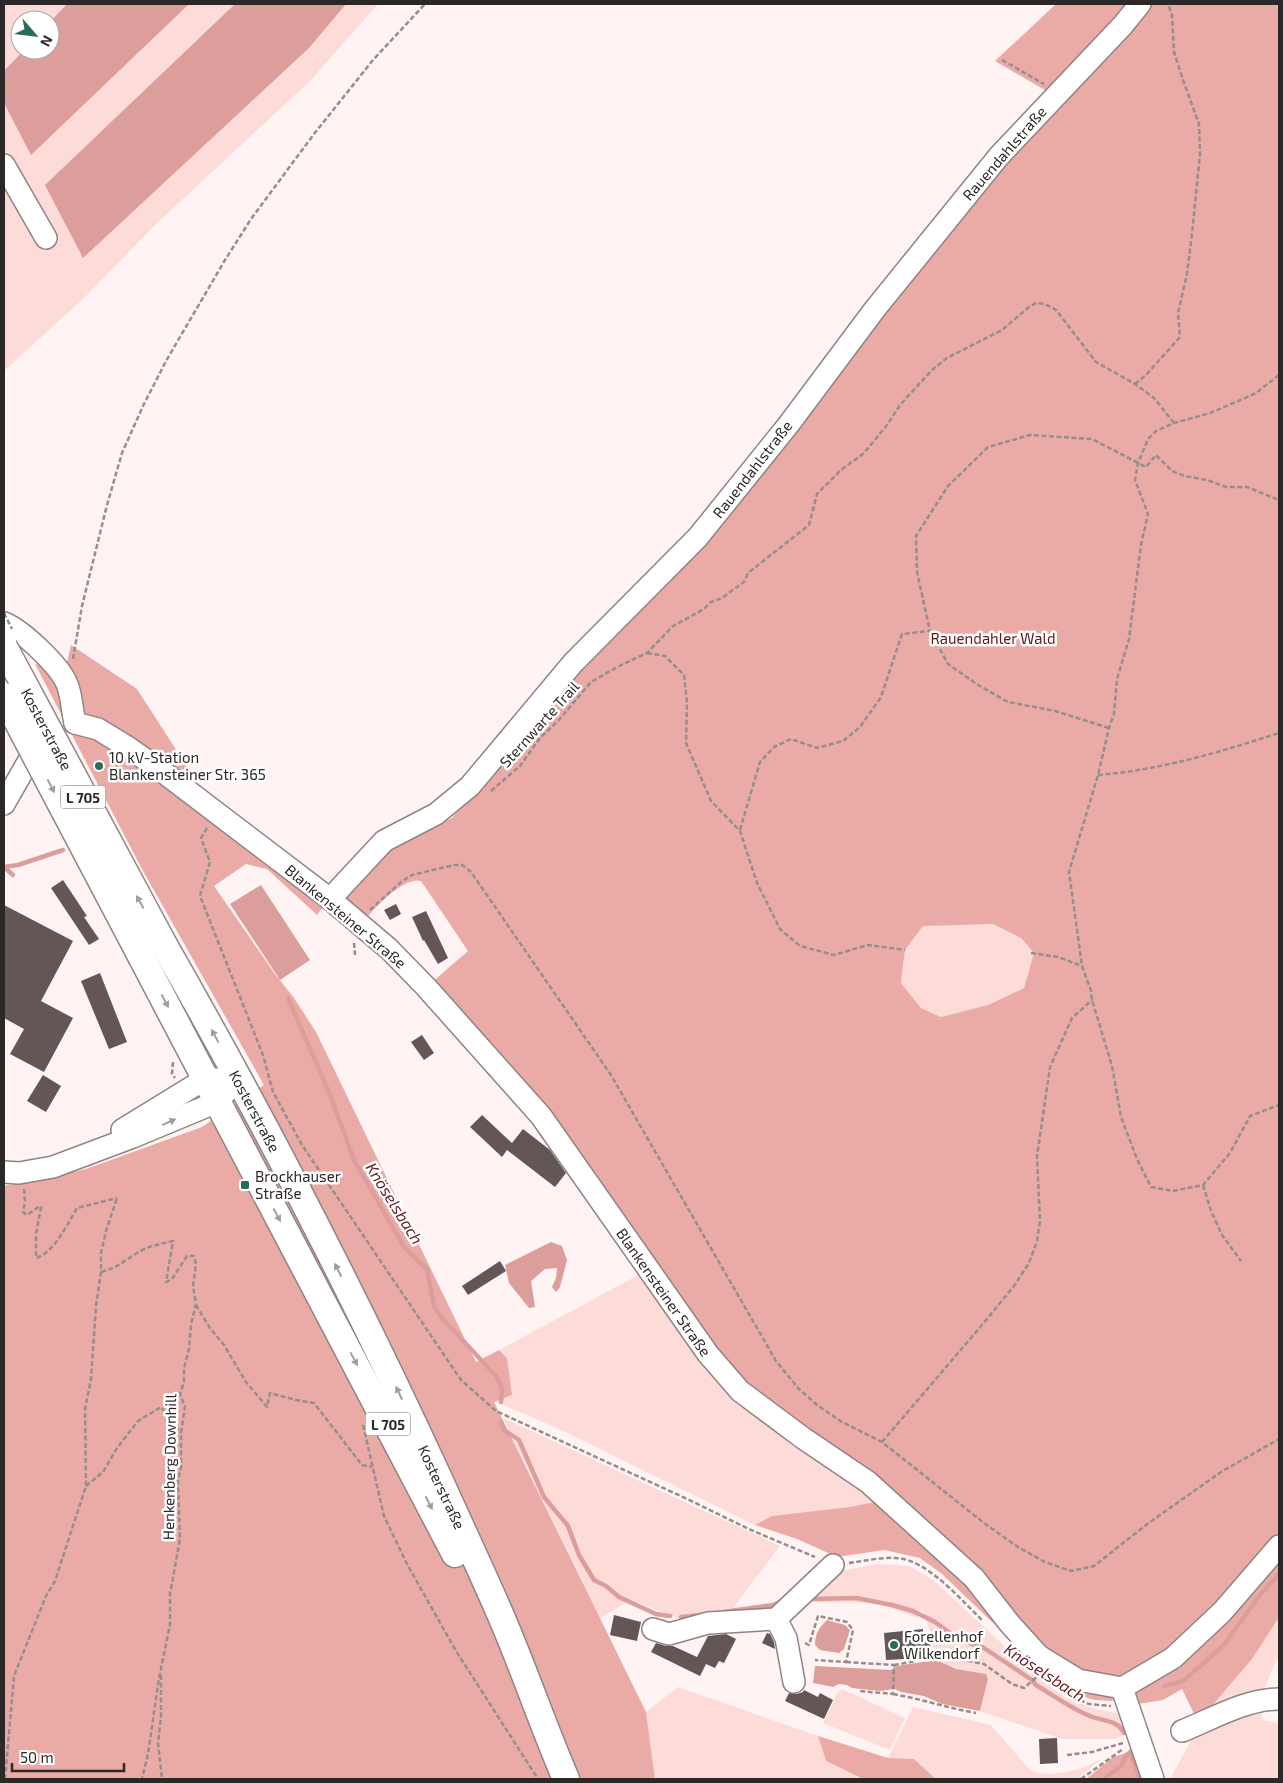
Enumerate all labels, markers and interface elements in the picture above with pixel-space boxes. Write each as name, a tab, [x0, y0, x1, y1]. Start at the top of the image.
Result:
north arrow	[10, 10, 60, 60]
text: N	[37, 33, 57, 50]
street label: Rauendahlstraße	[958, 102, 1050, 204]
street label: Rauendahlstraße	[708, 417, 796, 521]
park label: Rauendahler Wald	[930, 629, 1056, 647]
street label: Sternwarte Trail	[496, 677, 583, 771]
street label: Kosterstraße	[18, 685, 76, 773]
place label: 10 kV-Station Blankensteiner Str. 365	[109, 748, 266, 783]
marker: 10 kV-Station Blankensteiner Str. 365	[93, 760, 105, 772]
one-way arrow	[47, 778, 55, 793]
road number: L 705	[61, 786, 106, 809]
street label: Blankensteiner Straße	[282, 860, 410, 972]
one-way arrow	[136, 895, 144, 910]
one-way arrow	[161, 994, 169, 1008]
one-way arrow	[211, 1028, 219, 1043]
street label: Kosterstraße	[226, 1067, 284, 1155]
one-way arrow	[162, 1117, 176, 1125]
water label: Knöselsbach	[362, 1159, 428, 1247]
place label: Brockhauser Straße	[255, 1167, 341, 1202]
marker: Brockhauser Straße	[239, 1179, 251, 1191]
one-way arrow	[273, 1208, 282, 1222]
street label: Blankensteiner Straße	[613, 1224, 715, 1360]
one-way arrow	[334, 1263, 342, 1277]
one-way arrow	[349, 1352, 358, 1365]
one-way arrow	[395, 1385, 404, 1400]
street label: Henkenberg Downhill	[159, 1393, 179, 1540]
road number: L 705	[366, 1412, 410, 1436]
street label: Kosterstraße	[415, 1442, 469, 1532]
one-way arrow	[425, 1496, 433, 1510]
place label: Forellenhof Wilkendorf	[904, 1627, 983, 1662]
marker: Forellenhof Wilkendorf	[888, 1639, 900, 1651]
water label: Knöselsbach	[1001, 1639, 1089, 1705]
scale bar	[12, 1740, 125, 1772]
text: 50 m	[20, 1748, 54, 1766]

